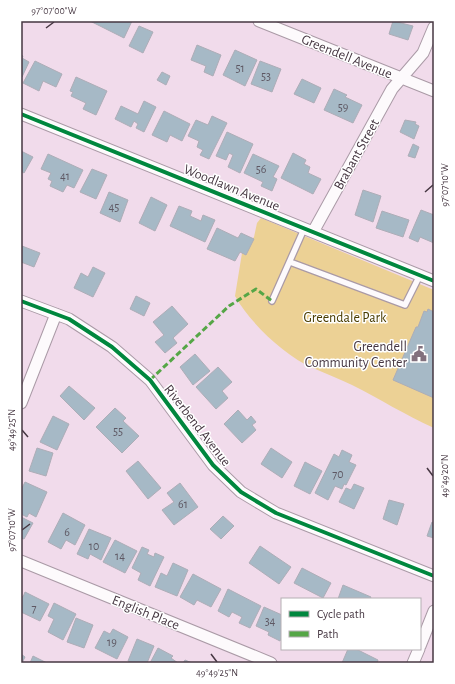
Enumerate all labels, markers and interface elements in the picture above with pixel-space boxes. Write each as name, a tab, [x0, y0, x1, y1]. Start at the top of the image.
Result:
text: 97°07'00"W	[31, 6, 77, 16]
street label: Greendell Avenue	[299, 32, 394, 81]
house number: 51	[235, 62, 245, 74]
house number: 53	[261, 70, 271, 82]
house number: 59	[338, 101, 349, 113]
street label: Brabant Street	[332, 116, 382, 192]
street label: Woodlawn Avenue	[182, 162, 282, 214]
house number: 56	[256, 163, 267, 175]
text: 97°07'10"W	[440, 163, 450, 207]
house number: 41	[60, 170, 70, 182]
house number: 45	[109, 201, 119, 213]
park label: Greendale Park	[304, 311, 387, 325]
place label: Greendell Community Center	[305, 340, 407, 370]
public building icon: Greendell Community Center	[410, 345, 428, 363]
street label: Riverbend Avenue	[161, 382, 233, 469]
text: 49°49'25"N	[7, 409, 17, 451]
house number: 55	[113, 425, 123, 437]
text: 49°49'20"N	[440, 454, 450, 498]
house number: 70	[332, 468, 344, 480]
house number: 61	[178, 498, 188, 510]
text: 97°07'10"W	[7, 508, 17, 552]
house number: 6	[64, 526, 70, 538]
house number: 10	[89, 540, 99, 552]
house number: 14	[115, 550, 125, 562]
street label: English Place	[110, 593, 181, 633]
legend	[281, 598, 421, 650]
house number: 7	[31, 602, 37, 614]
text: Cycle path	[317, 608, 365, 621]
house number: 34	[265, 615, 276, 627]
text: Path	[317, 628, 339, 640]
house number: 19	[107, 636, 117, 648]
text: 49°49'25"N	[196, 668, 238, 678]

